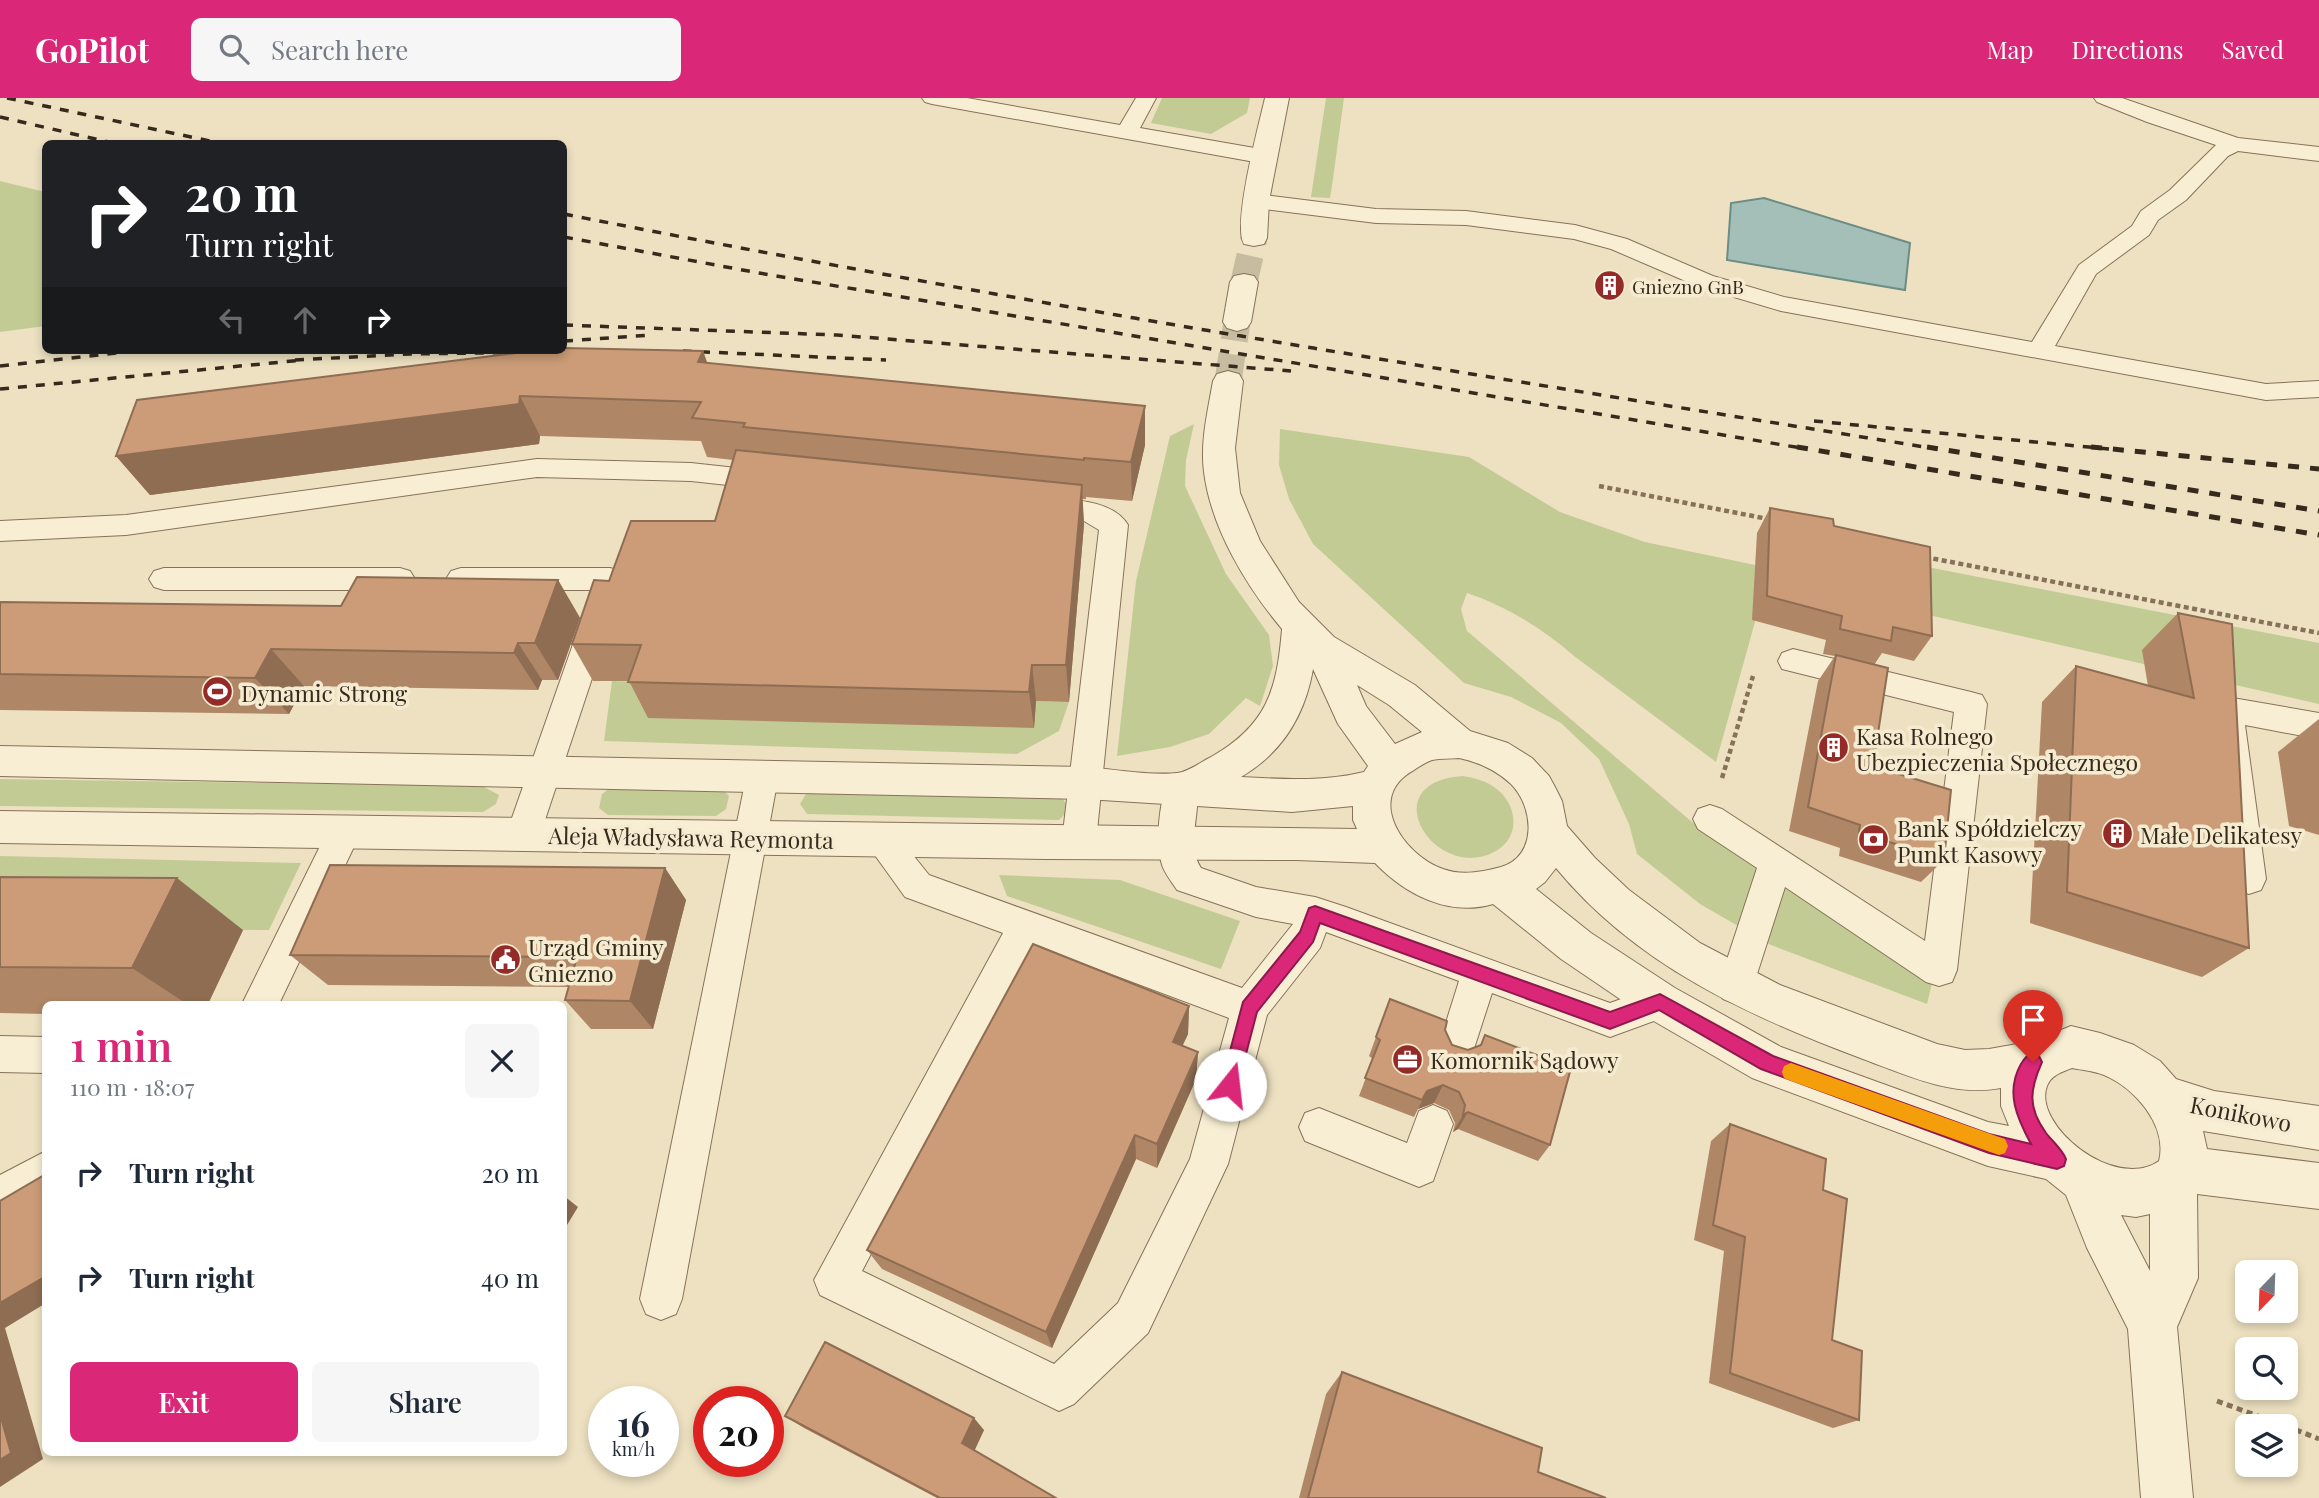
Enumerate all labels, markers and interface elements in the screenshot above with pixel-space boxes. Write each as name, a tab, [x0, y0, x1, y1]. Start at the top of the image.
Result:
search box	[191, 18, 681, 81]
text: GoPilot	[35, 27, 149, 71]
icon: search	[215, 30, 253, 68]
text: Search here	[271, 32, 408, 67]
text: Map	[1987, 33, 2033, 65]
text: Directions	[2071, 33, 2184, 65]
text: Saved	[2222, 33, 2284, 65]
text: 20 m	[185, 159, 298, 224]
icon: right	[70, 168, 161, 259]
text: Turn right	[185, 222, 333, 265]
building icon: Gniezno GnB	[1592, 269, 1626, 303]
place label: Gniezno GnB	[1632, 273, 1744, 299]
icon: left	[213, 301, 251, 339]
icon: ahead	[286, 301, 324, 339]
icon: right	[359, 301, 397, 339]
sports icon: Dynamic Strong	[201, 675, 235, 709]
place label: Dynamic Strong	[241, 677, 407, 708]
place label: Kasa Rolnego Ubezpieczenia Społecznego	[1856, 720, 2138, 777]
building icon: Kasa Rolnego Ubezpieczenia Społecznego	[1816, 731, 1850, 765]
place label: Bank Spółdzielczy Punkt Kasowy	[1897, 812, 2082, 869]
building icon: Małe Delikatesy	[2100, 817, 2134, 851]
street label: Aleja Władysława Reymonta	[547, 819, 834, 855]
place label: Małe Delikatesy	[2140, 819, 2303, 850]
bank icon: Bank Spółdzielczy Punkt Kasowy	[1857, 823, 1891, 857]
place label: Urząd Gminy Gniezno	[528, 931, 664, 988]
public building icon: Urząd Gminy Gniezno	[488, 942, 522, 976]
pin	[2003, 990, 2063, 1062]
icon: arrive	[2014, 1001, 2052, 1039]
text: 1 min	[70, 1017, 172, 1073]
button: close	[465, 1024, 539, 1098]
office icon: Komornik Sądowy	[1390, 1042, 1424, 1076]
place label: Komornik Sądowy	[1430, 1044, 1619, 1075]
position arrow	[1193, 1048, 1267, 1122]
text: 110 m · 18:07	[70, 1071, 194, 1102]
street label: Konikowo	[2188, 1088, 2294, 1138]
icon: right	[70, 1154, 108, 1192]
text: Turn right	[129, 1155, 255, 1190]
text: 20 m	[481, 1155, 539, 1190]
icon: right	[70, 1259, 108, 1297]
text: Turn right	[129, 1260, 255, 1295]
text: 40 m	[481, 1260, 539, 1295]
north arrow	[2235, 1260, 2298, 1323]
map controls	[2235, 1260, 2298, 1477]
button: search	[2235, 1337, 2298, 1400]
button: Exit	[70, 1362, 298, 1442]
button: Share	[312, 1362, 539, 1442]
speed limit sign: 20	[693, 1386, 784, 1477]
text: 16	[617, 1399, 650, 1446]
button: layers	[2235, 1414, 2298, 1477]
text: km/h	[612, 1437, 655, 1461]

